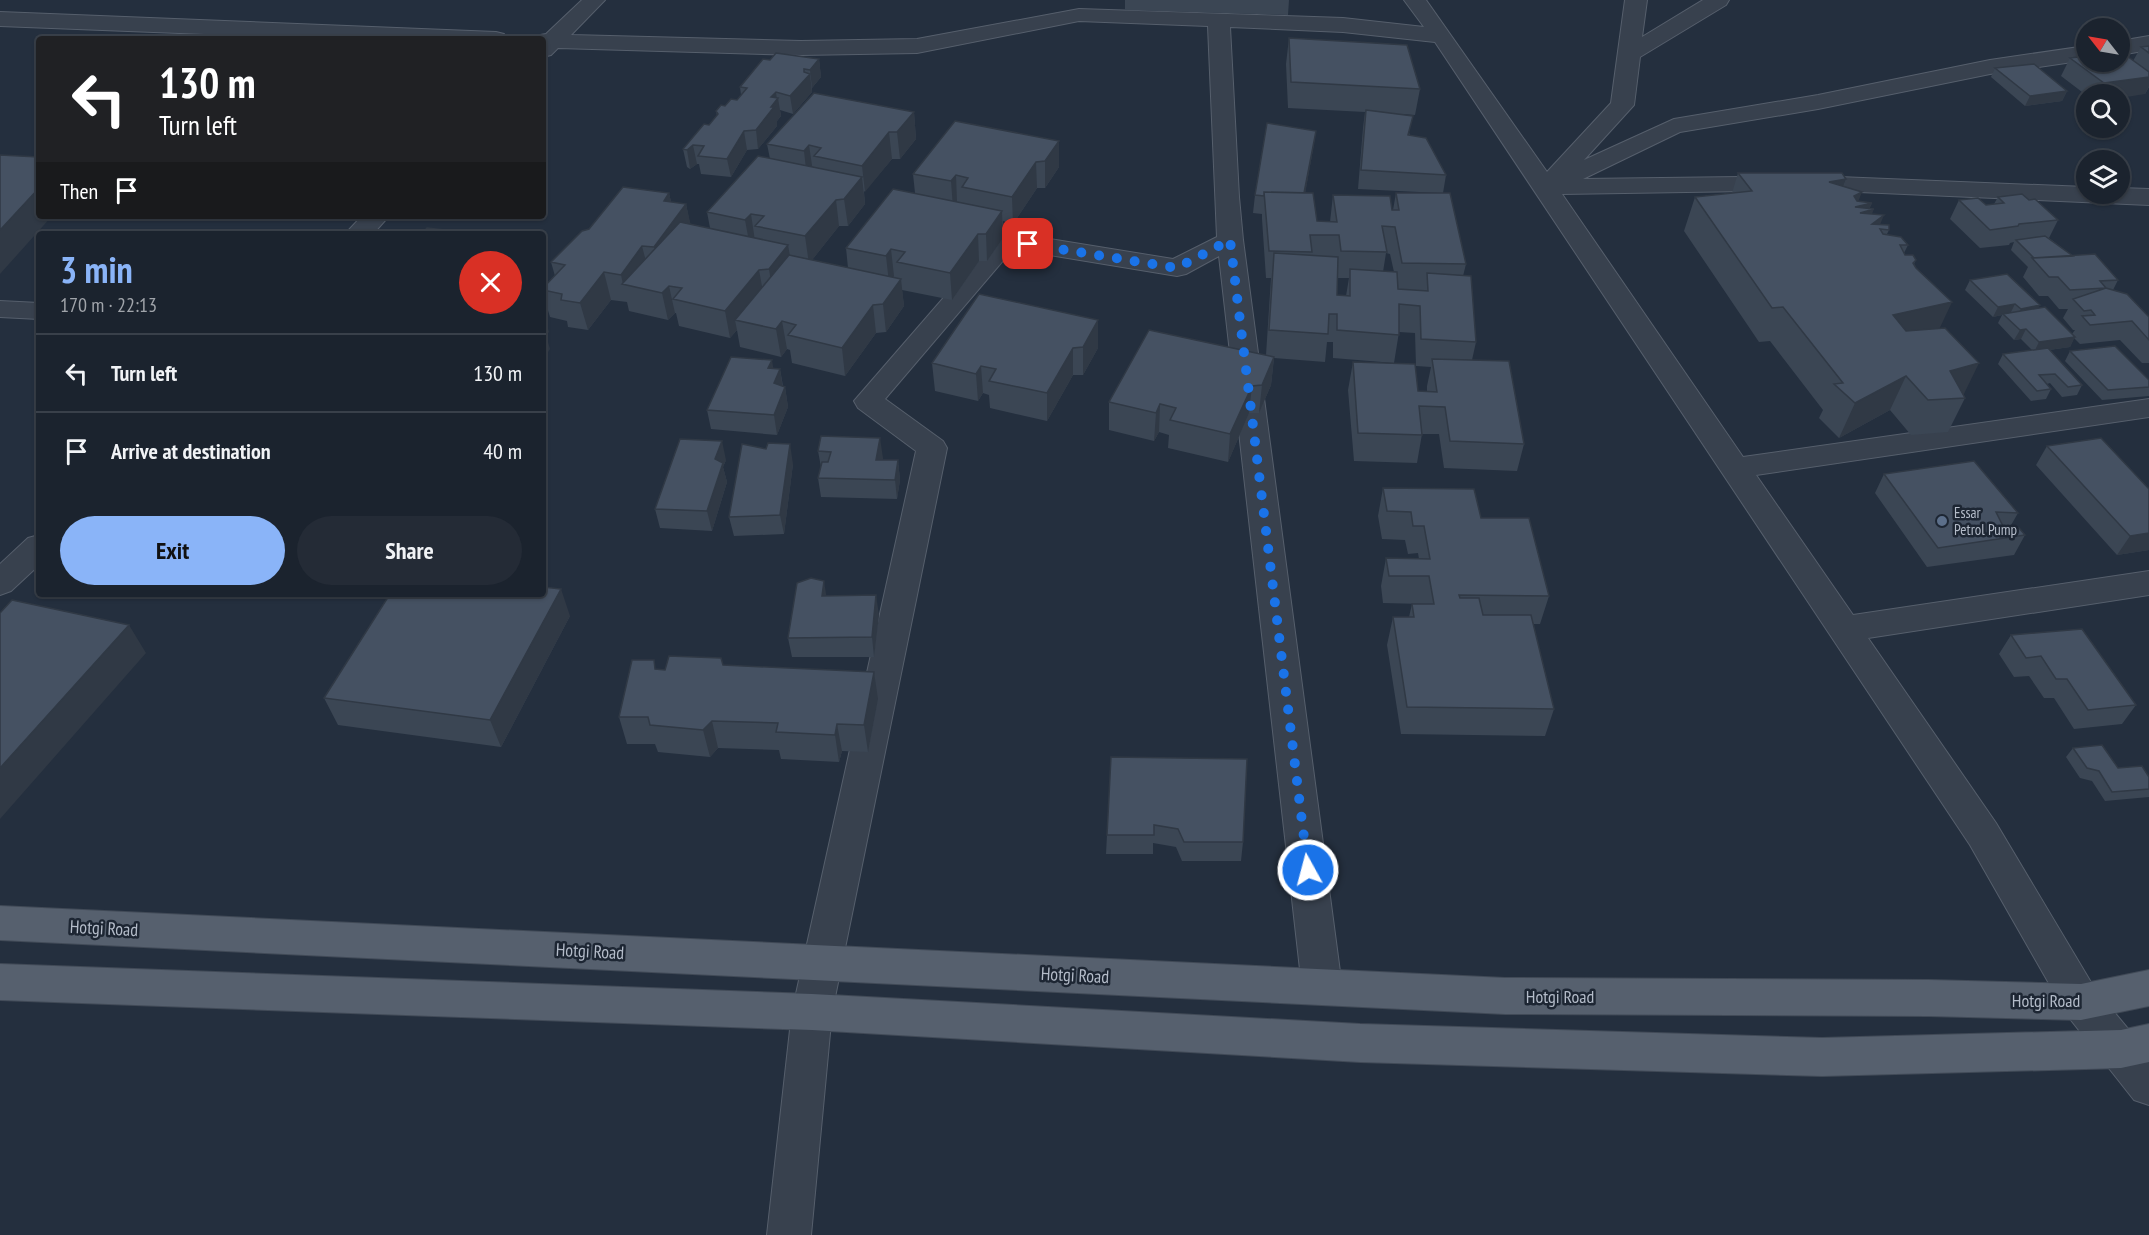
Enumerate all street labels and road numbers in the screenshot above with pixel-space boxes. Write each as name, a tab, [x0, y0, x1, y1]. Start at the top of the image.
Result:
street label: Hotgi Road	[69, 915, 139, 941]
street label: Hotgi Road	[555, 938, 625, 964]
street label: Hotgi Road	[1040, 962, 1110, 988]
street label: Hotgi Road	[1526, 985, 1594, 1008]
street label: Hotgi Road	[2012, 989, 2080, 1012]

